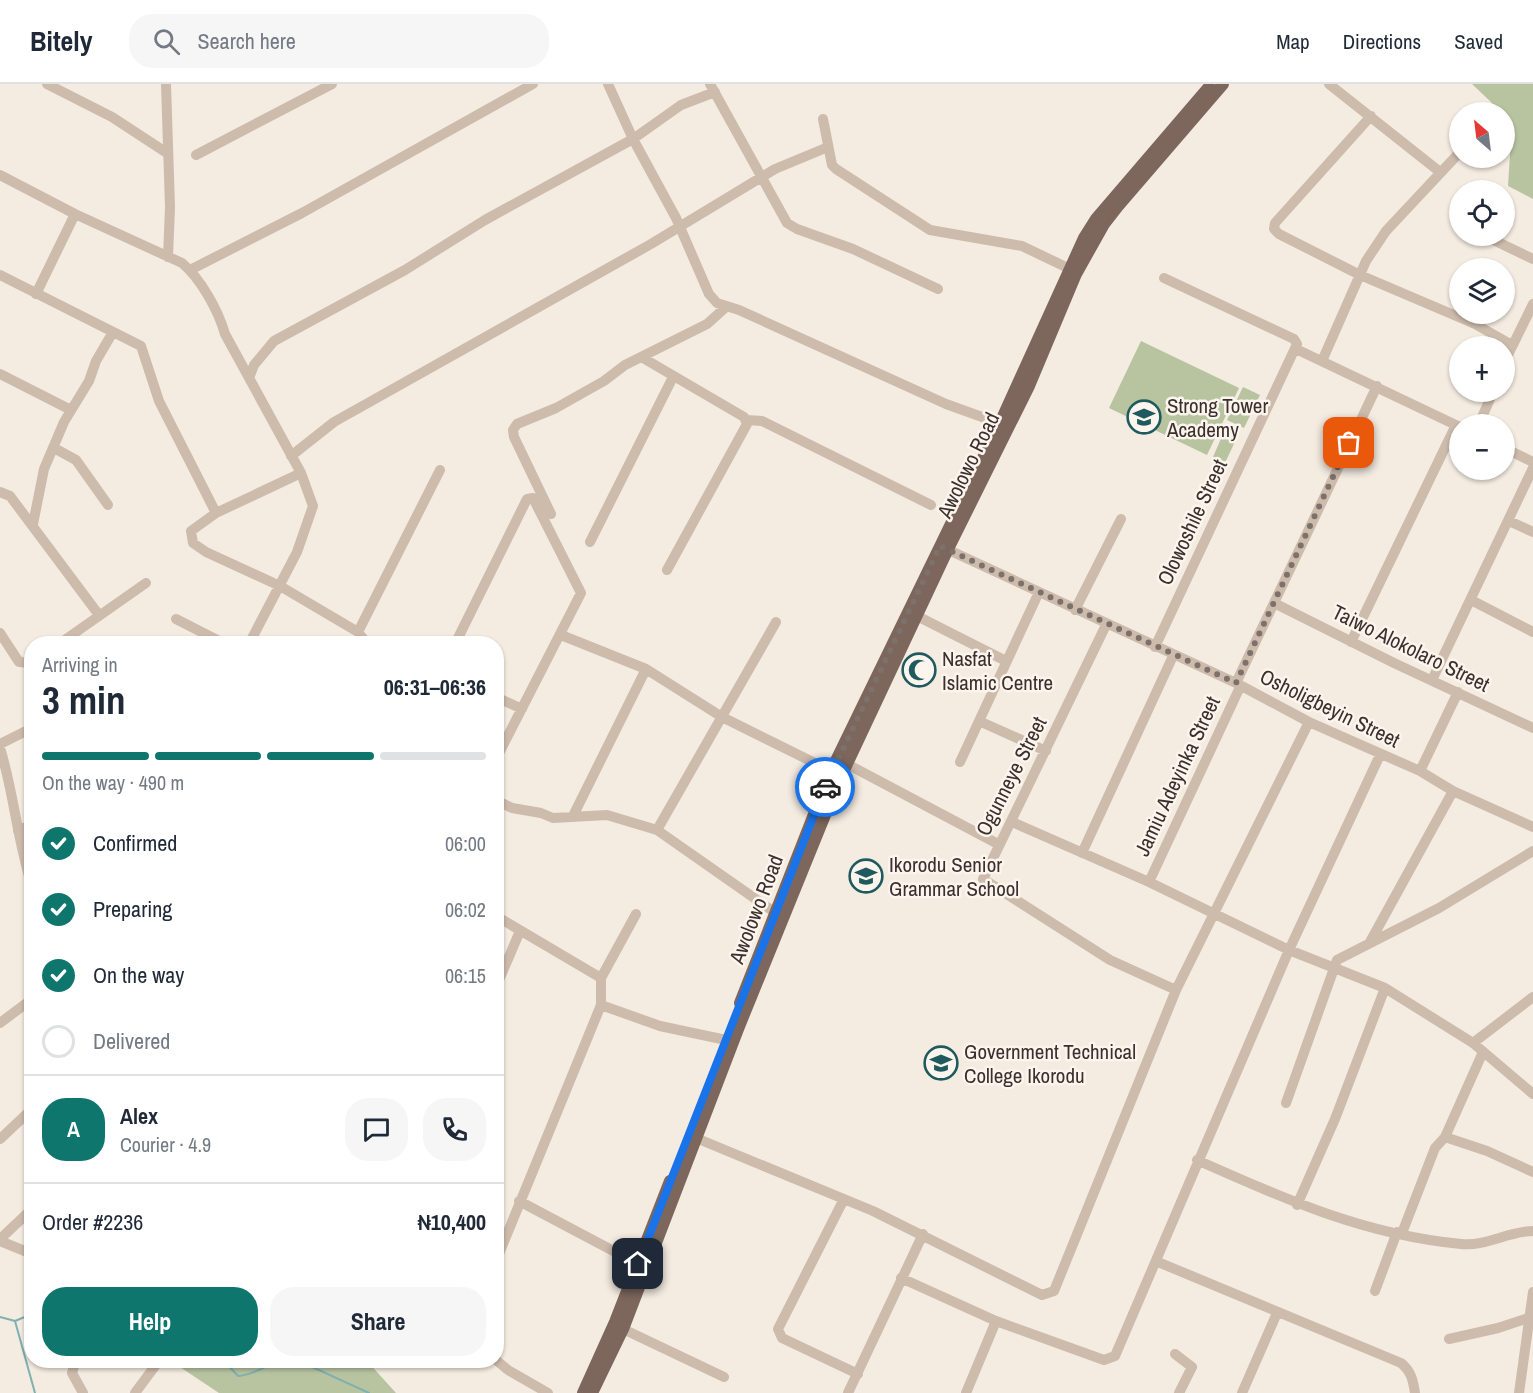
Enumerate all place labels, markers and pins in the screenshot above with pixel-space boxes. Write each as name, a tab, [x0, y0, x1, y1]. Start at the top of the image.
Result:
place label: Strong Tower Academy	[1166, 391, 1268, 444]
school or university icon: Strong Tower Academy	[1126, 399, 1162, 435]
pin	[1323, 417, 1374, 468]
place label: Nasfat Islamic Centre	[942, 644, 1053, 697]
mosque icon: Nasfat Islamic Centre	[901, 652, 937, 688]
place label: Ikorodu Senior Grammar School	[889, 850, 1019, 903]
school or university icon: Ikorodu Senior Grammar School	[848, 858, 884, 894]
place label: Government Technical College Ikorodu	[964, 1037, 1136, 1090]
school or university icon: Government Technical College Ikorodu	[923, 1045, 959, 1081]
pin	[612, 1238, 663, 1289]

